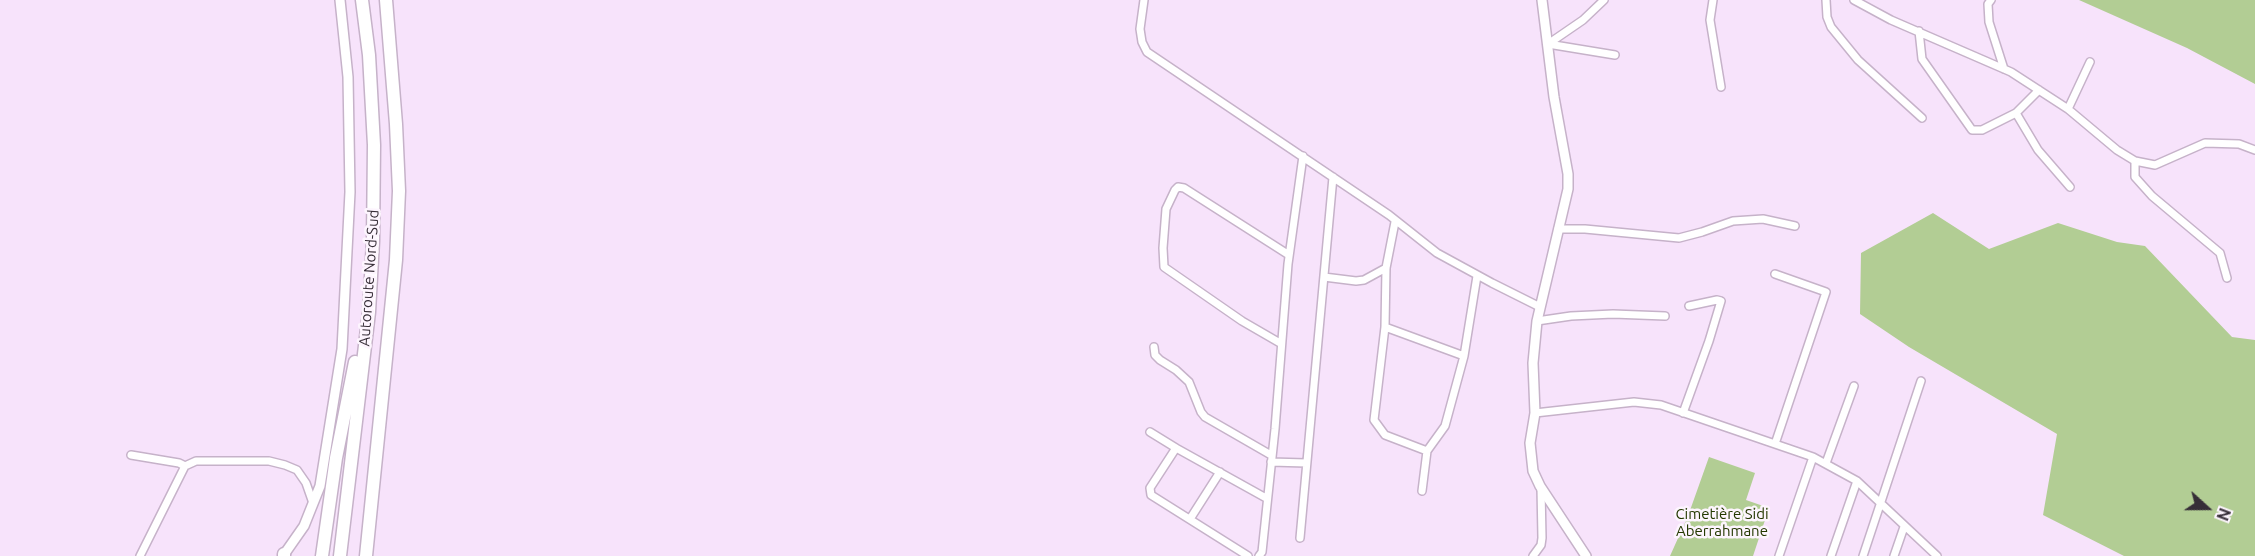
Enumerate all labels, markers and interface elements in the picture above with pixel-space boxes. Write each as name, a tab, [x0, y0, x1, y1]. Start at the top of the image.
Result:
street label: Autoroute Nord-Sud	[355, 209, 383, 347]
north arrow	[2177, 478, 2237, 538]
park label: Cimetière Sidi Aberrahmane	[1675, 505, 1769, 540]
text: N	[2213, 506, 2234, 523]

